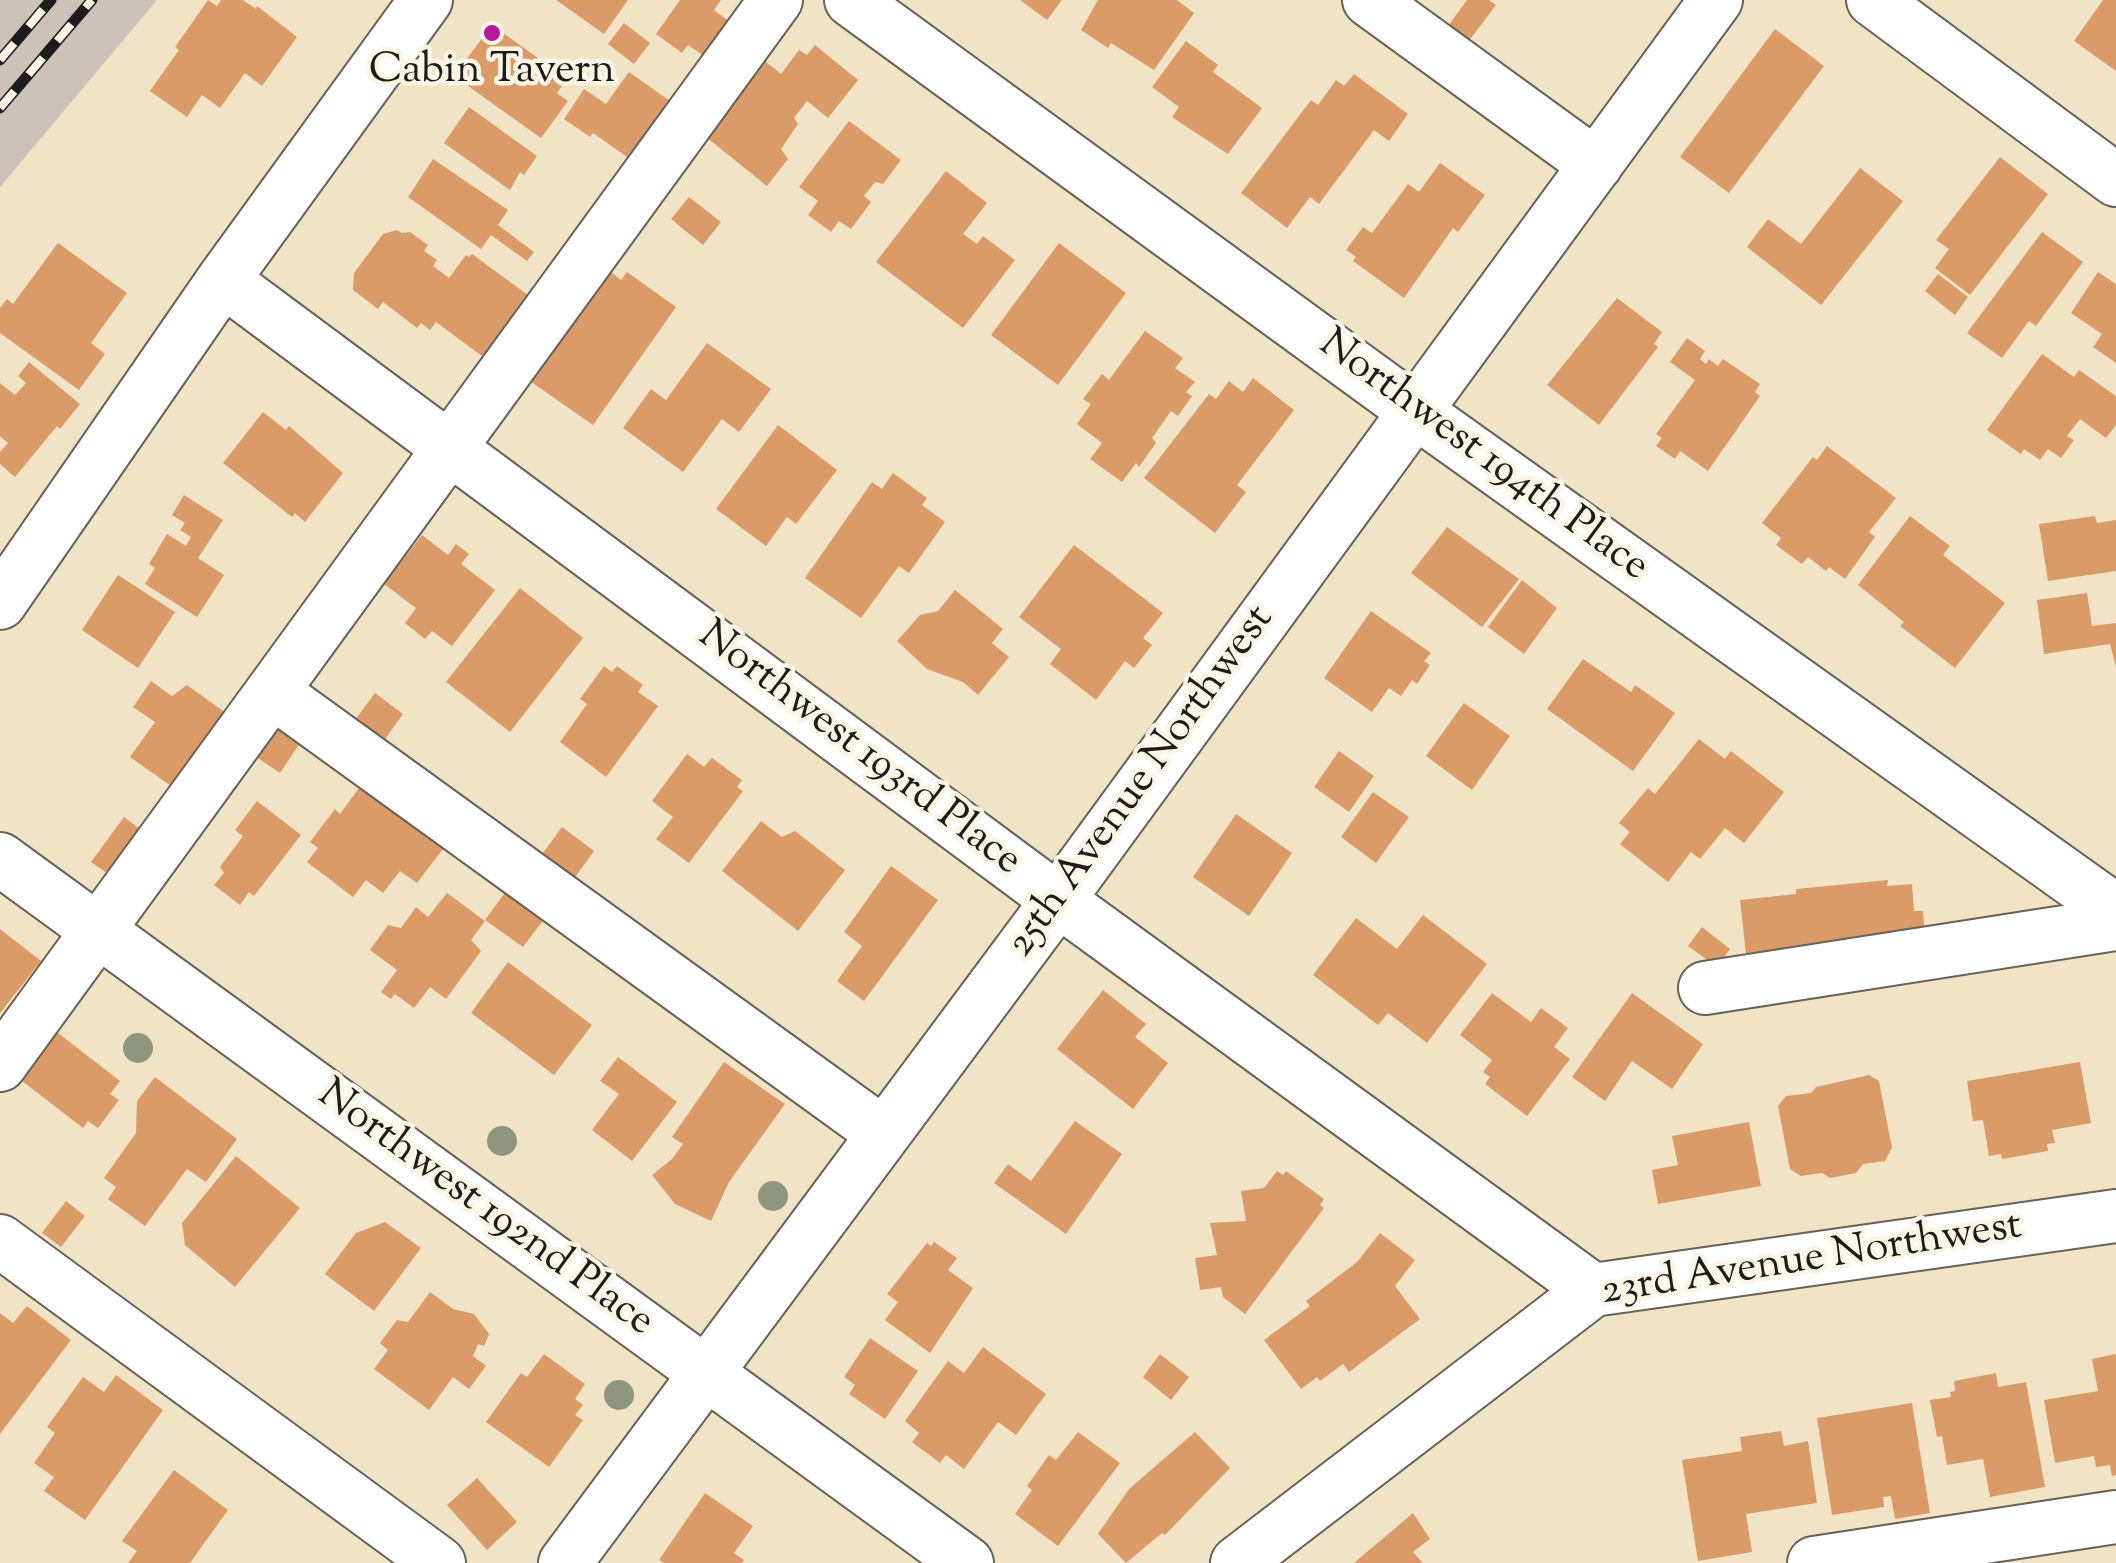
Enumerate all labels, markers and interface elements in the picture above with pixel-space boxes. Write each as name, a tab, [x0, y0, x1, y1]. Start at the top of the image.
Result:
marker: Cabin Tavern	[481, 22, 503, 44]
place label: Cabin Tavern	[369, 49, 615, 99]
street label: Northwest 194th Place	[1307, 321, 1657, 595]
street label: 25th Avenue Northwest	[999, 597, 1287, 969]
street label: Northwest 193rd Place	[686, 613, 1030, 889]
street label: Northwest 192nd Place	[306, 1072, 662, 1350]
street label: 23rd Avenue Northwest	[1598, 1204, 2026, 1320]

